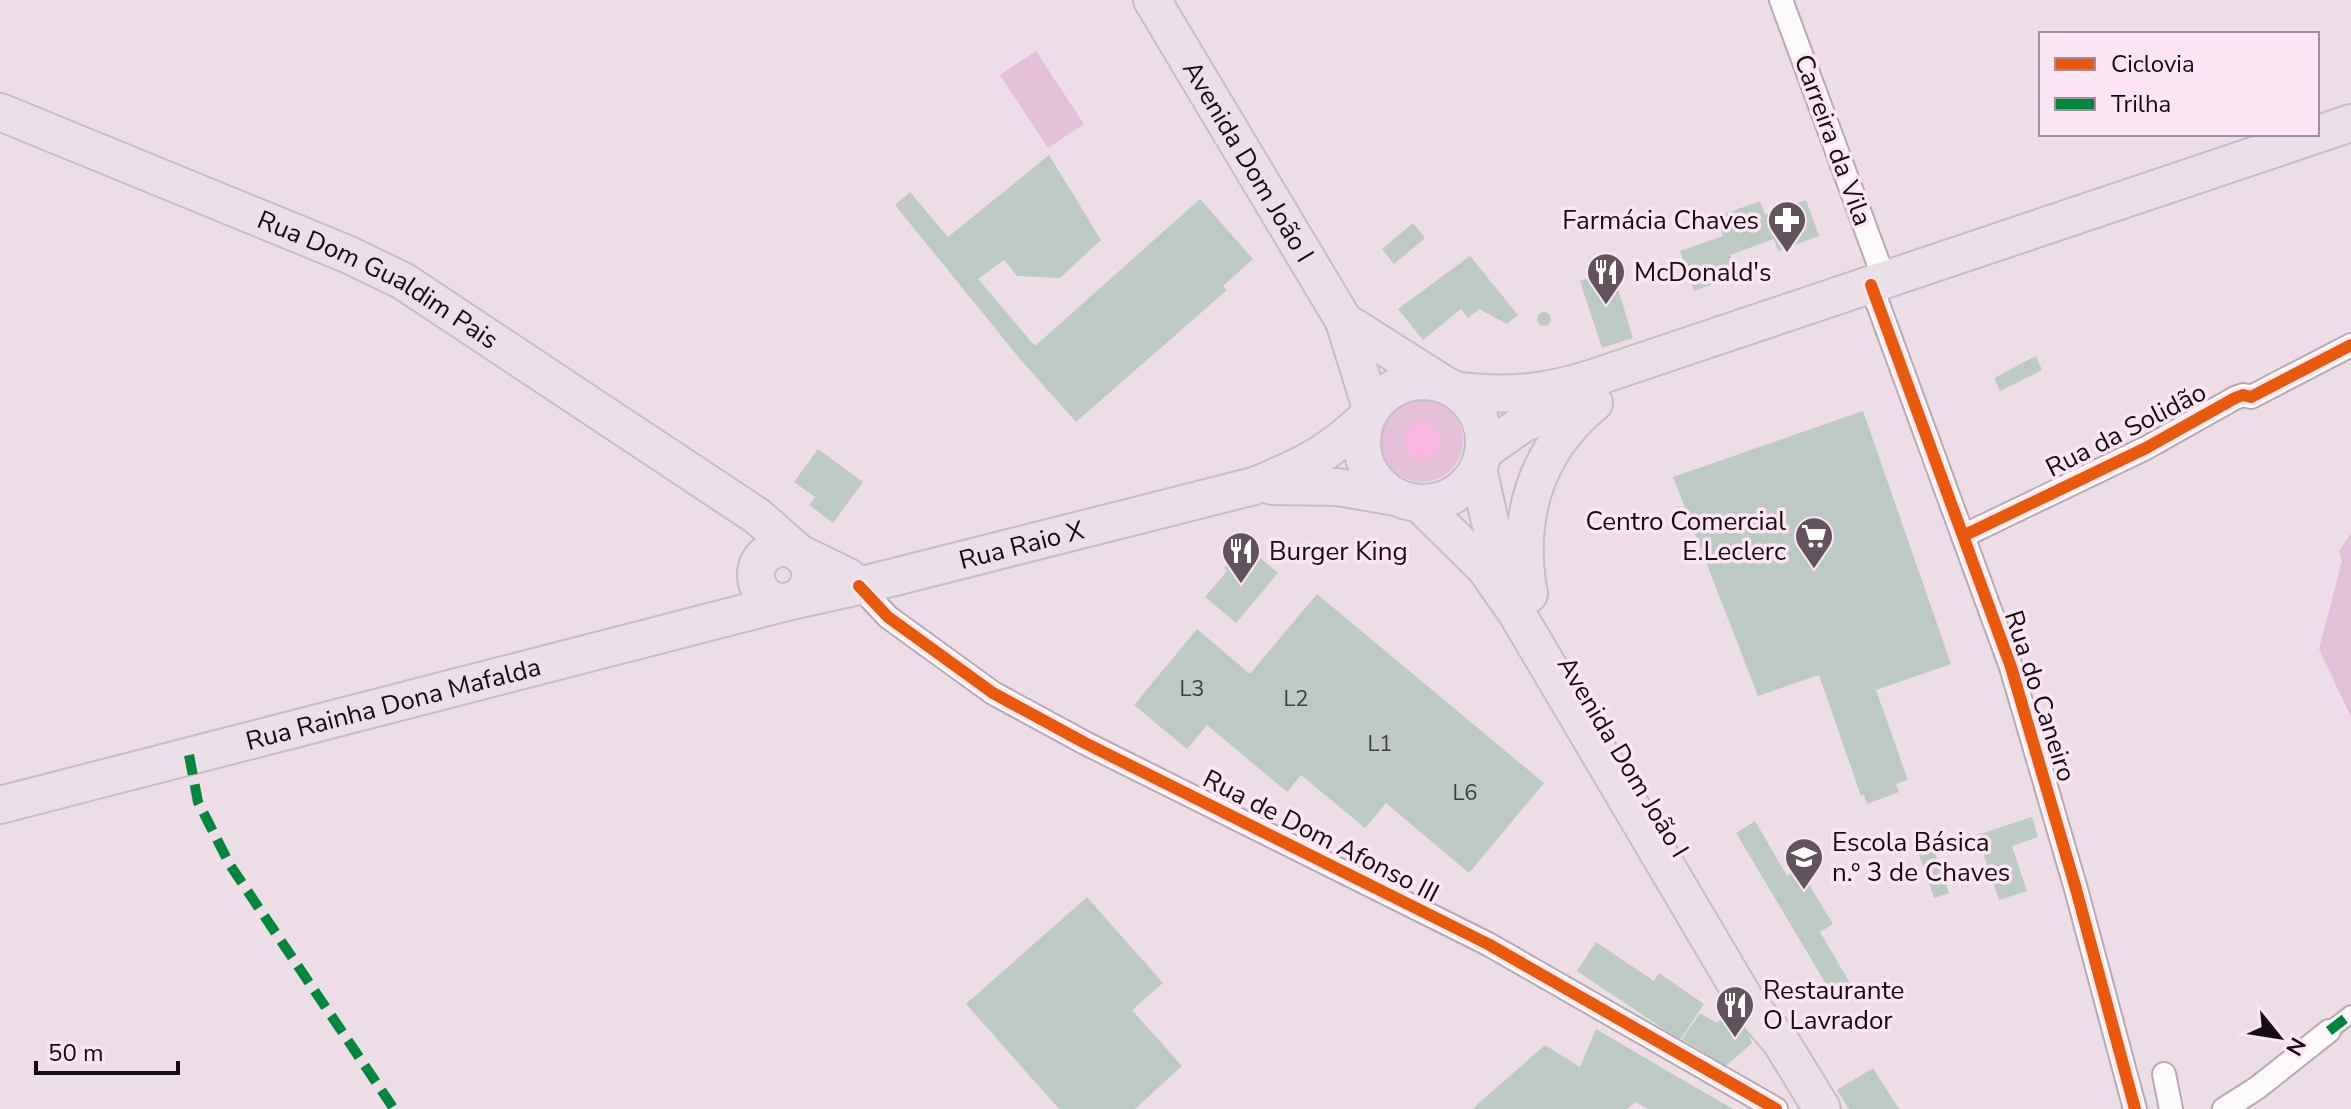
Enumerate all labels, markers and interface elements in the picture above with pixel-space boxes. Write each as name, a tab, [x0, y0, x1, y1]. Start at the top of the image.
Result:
legend	[2039, 32, 2319, 136]
text: Ciclovia	[2111, 48, 2195, 80]
street label: Carreira da Vila	[1786, 50, 1880, 230]
street label: Avenida Dom João I	[1175, 54, 1322, 269]
text: Trilha	[2111, 88, 2171, 120]
pharmacy icon: Farmácia Chaves	[1766, 199, 1808, 254]
street label: Rua Dom Gualdim Pais	[252, 202, 505, 357]
place label: Farmácia Chaves	[1562, 203, 1759, 238]
restaurant icon: McDonald's	[1585, 251, 1627, 306]
place label: McDonald's	[1634, 255, 1772, 290]
street label: Rua da Solidão	[2040, 375, 2212, 485]
place label: Centro Comercial E.Leclerc	[1586, 504, 1786, 569]
street label: Rua Raio X	[955, 512, 1088, 578]
supermarket icon: Centro Comercial E.Leclerc	[1793, 515, 1835, 570]
restaurant icon: Burger King	[1220, 530, 1262, 585]
place label: Burger King	[1269, 534, 1408, 569]
street label: Rua do Caneiro	[1996, 606, 2084, 786]
street label: Rua Rainha Dona Mafalda	[242, 649, 544, 758]
street label: Avenida Dom João I	[1549, 650, 1697, 864]
house number: L3	[1179, 674, 1205, 704]
house number: L2	[1283, 684, 1309, 714]
house number: L1	[1367, 729, 1393, 759]
street label: Rua de Dom Afonso III	[1197, 761, 1445, 911]
house number: L6	[1452, 778, 1478, 808]
place label: Escola Básica n.º 3 de Chaves	[1832, 825, 2010, 890]
school or university icon: Escola Básica n.º 3 de Chaves	[1783, 836, 1825, 891]
place label: Restaurante O Lavrador	[1763, 973, 1904, 1038]
restaurant icon: Restaurante O Lavrador	[1714, 984, 1756, 1039]
north arrow	[2239, 997, 2319, 1077]
scale bar	[36, 1025, 178, 1075]
text: N	[2278, 1032, 2313, 1061]
text: 50 m	[48, 1037, 104, 1069]

